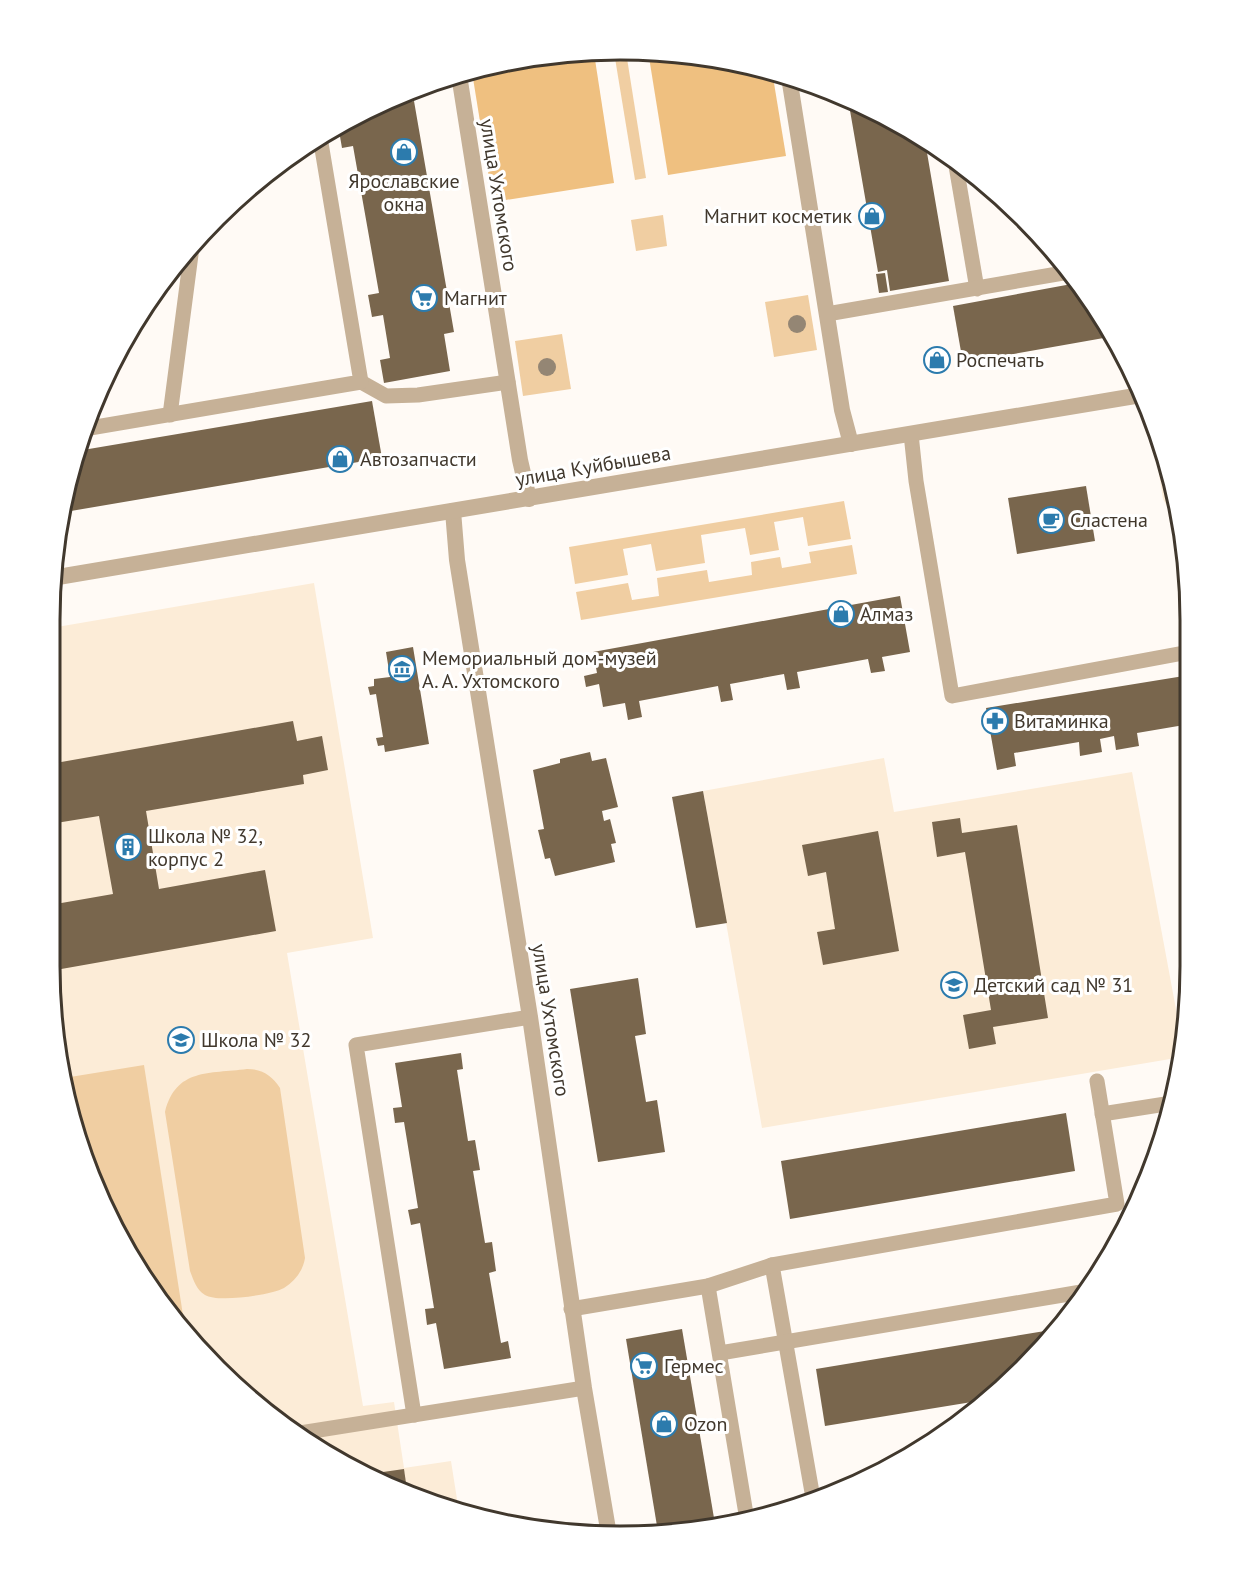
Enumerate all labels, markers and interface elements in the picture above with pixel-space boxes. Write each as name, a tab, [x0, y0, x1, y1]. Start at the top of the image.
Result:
street label: улица Ухтомского	[474, 117, 524, 273]
shop icon: Ярославские окна	[389, 137, 419, 167]
place label: Ярославские окна	[348, 168, 460, 217]
shop icon: Магнит косметик	[857, 201, 887, 231]
place label: Магнит косметик	[704, 203, 852, 229]
supermarket icon: Магнит	[409, 283, 439, 313]
place label: Магнит	[444, 285, 507, 311]
shop icon: Роспечать	[922, 345, 952, 375]
place label: Роспечать	[956, 347, 1044, 373]
street label: улица Куйбышева	[513, 440, 673, 492]
shop icon: Автозапчасти	[325, 444, 355, 474]
place label: Автозапчасти	[360, 446, 477, 472]
cafe icon: Сластена	[1036, 505, 1066, 535]
place label: Сластена	[1070, 507, 1148, 533]
shop icon: Алмаз	[826, 599, 856, 629]
place label: Алмаз	[860, 601, 913, 627]
place label: Мемориальный дом-музей А. А. Ухтомского	[422, 645, 657, 694]
museum icon: Мемориальный дом-музей А. А. Ухтомского	[387, 654, 417, 684]
pharmacy icon: Витаминка	[980, 706, 1010, 736]
place label: Витаминка	[1014, 708, 1109, 734]
place label: Школа № 32, корпус 2	[148, 823, 263, 872]
building icon: Школа № 32, корпус 2	[113, 832, 143, 862]
street label: улица Ухтомского	[526, 942, 576, 1098]
school or university icon: Детский сад № 31	[939, 970, 969, 1000]
place label: Детский сад № 31	[974, 972, 1133, 998]
school or university icon: Школа № 32	[166, 1025, 196, 1055]
place label: Школа № 32	[201, 1027, 311, 1053]
supermarket icon: Гермес	[629, 1351, 659, 1381]
place label: Гермес	[664, 1353, 723, 1379]
shop icon: Ozon	[649, 1409, 679, 1439]
place label: Ozon	[684, 1411, 728, 1437]

